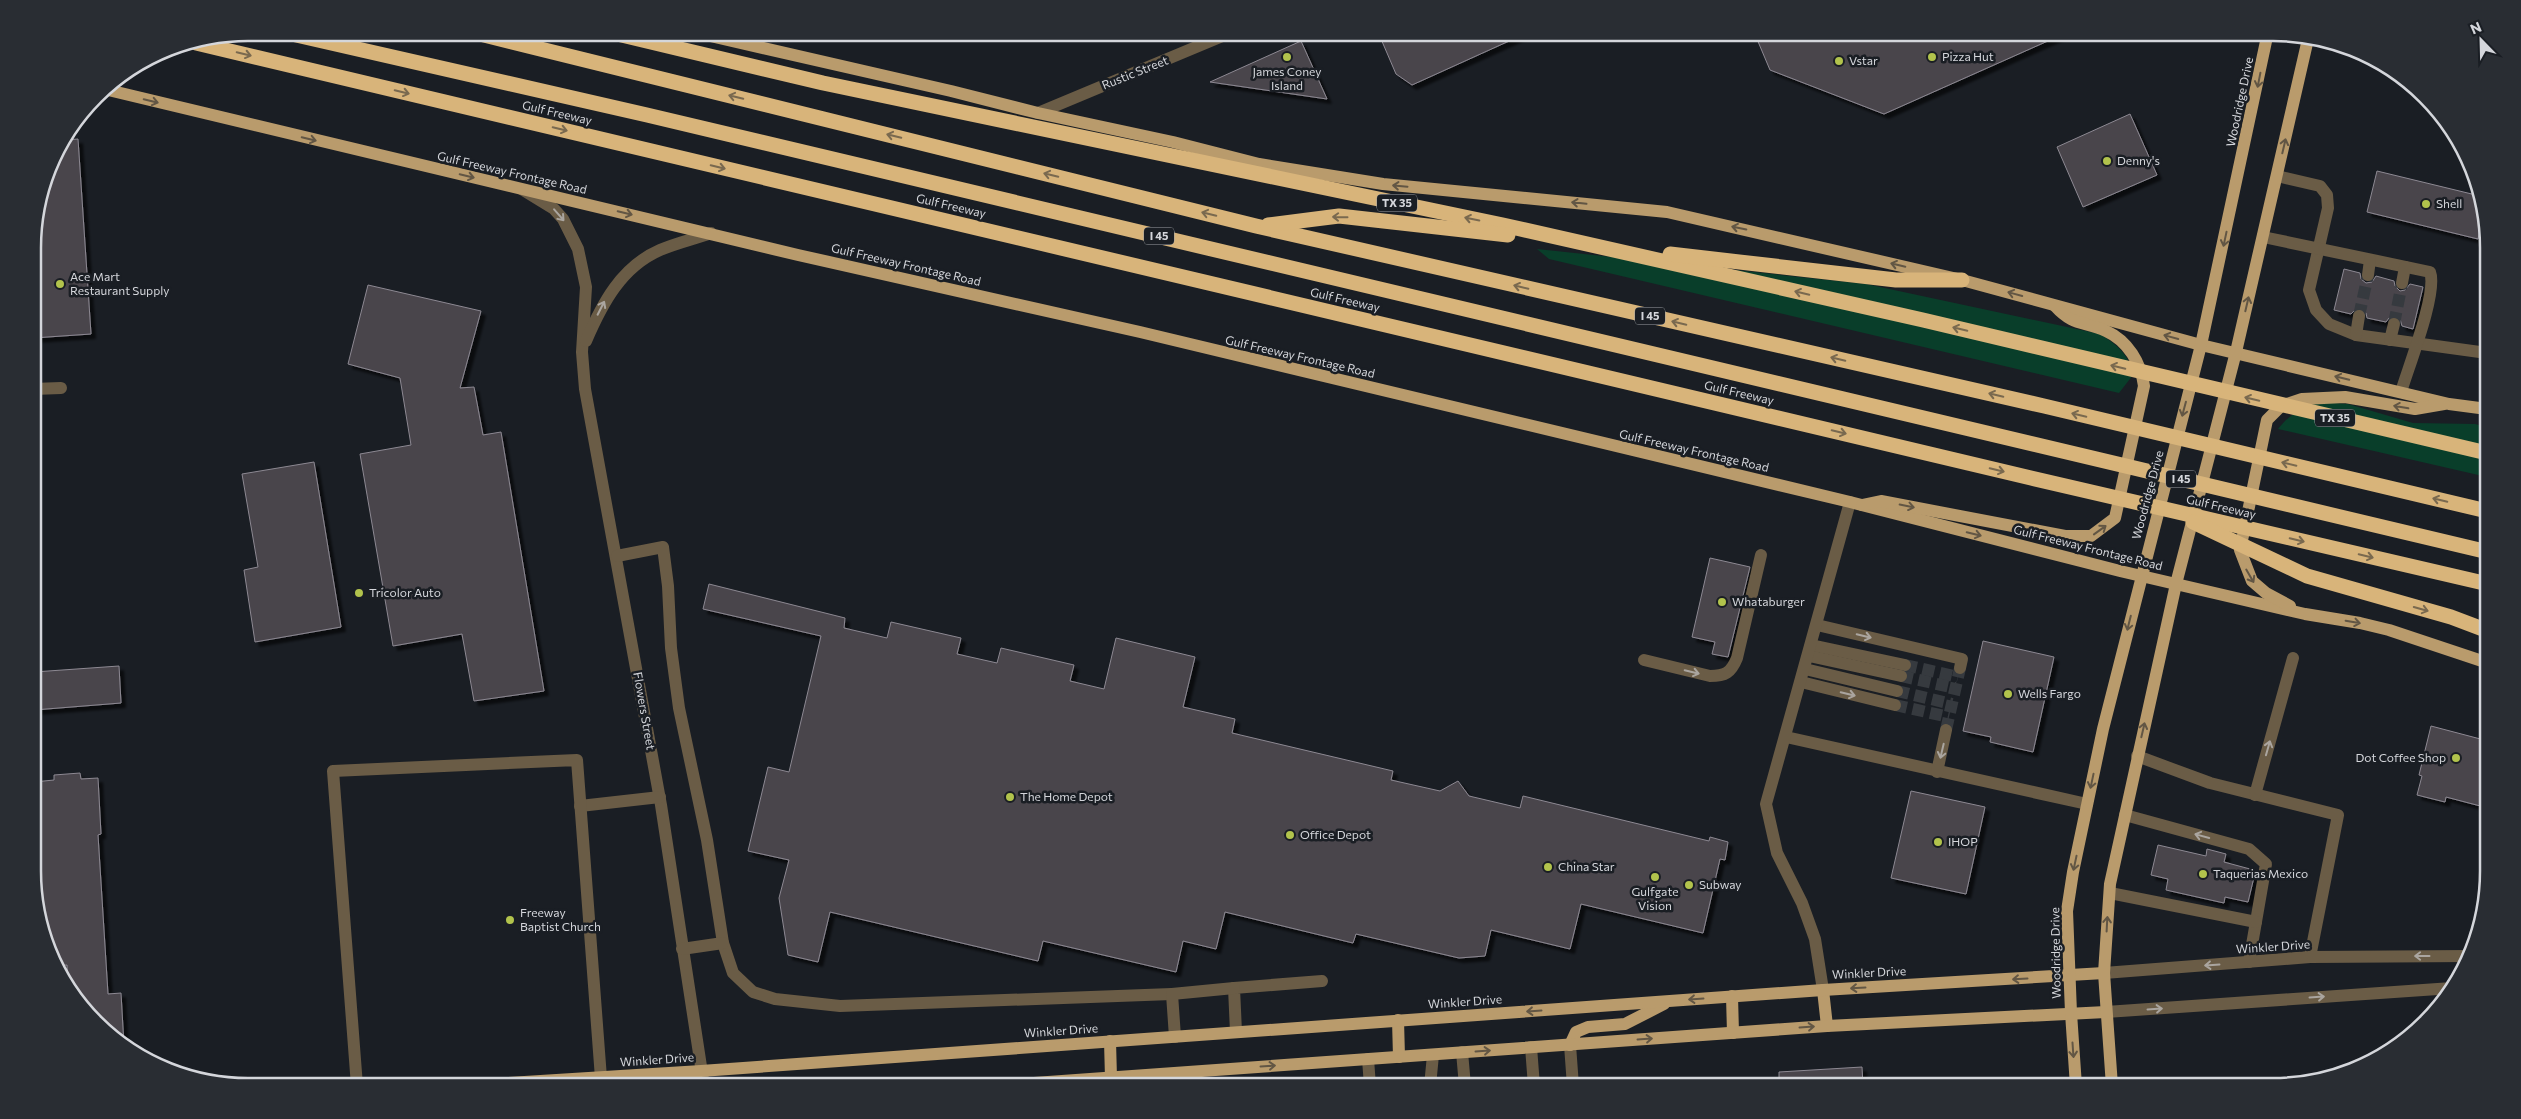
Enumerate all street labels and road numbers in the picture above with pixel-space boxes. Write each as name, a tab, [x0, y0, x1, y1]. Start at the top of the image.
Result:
street label: Rustic Street	[1099, 52, 1170, 92]
street label: Woodridge Drive	[2223, 56, 2255, 148]
street label: Gulf Freeway	[521, 97, 594, 127]
street label: Gulf Freeway Frontage Road	[436, 148, 588, 196]
street label: Gulf Freeway	[915, 190, 988, 220]
road number: TX 35	[1377, 194, 1417, 212]
road number: I 45	[1144, 228, 1174, 245]
street label: Gulf Freeway Frontage Road	[830, 240, 982, 288]
street label: Gulf Freeway	[1309, 284, 1382, 314]
road number: I 45	[1635, 308, 1665, 324]
street label: Gulf Freeway Frontage Road	[1224, 332, 1376, 380]
street label: Gulf Freeway	[1703, 377, 1776, 407]
road number: TX 35	[2315, 409, 2355, 426]
street label: Gulf Freeway Frontage Road	[1618, 426, 1770, 474]
street label: Woodridge Drive	[2128, 449, 2166, 541]
road number: I 45	[2166, 470, 2196, 488]
street label: Gulf Freeway	[2185, 491, 2258, 521]
street label: Gulf Freeway Frontage Road	[2012, 522, 2164, 572]
street label: Flowers Street	[631, 671, 659, 751]
street label: Woodridge Drive	[2047, 907, 2063, 999]
street label: Winkler Drive	[2235, 936, 2310, 956]
street label: Winkler Drive	[1832, 963, 1906, 981]
street label: Winkler Drive	[1427, 991, 1502, 1011]
street label: Winkler Drive	[1023, 1020, 1098, 1040]
street label: Winkler Drive	[619, 1049, 694, 1069]

